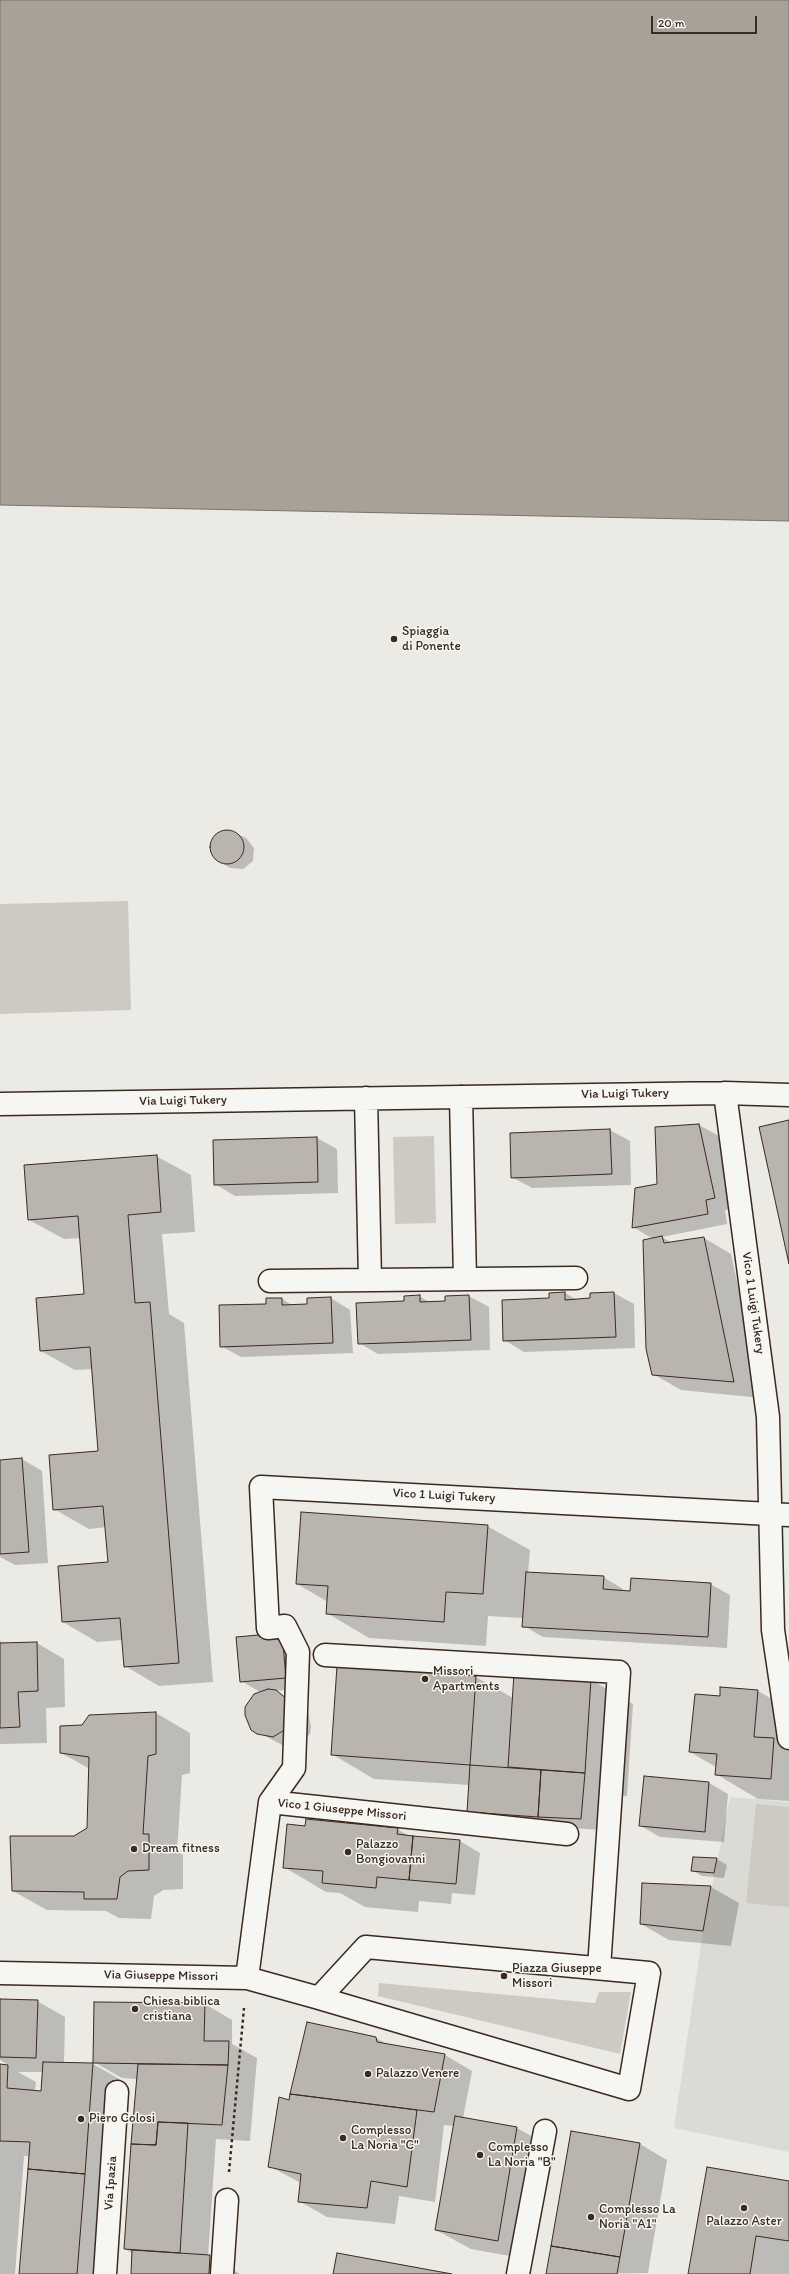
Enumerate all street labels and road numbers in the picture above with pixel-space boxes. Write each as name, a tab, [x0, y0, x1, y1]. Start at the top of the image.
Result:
street label: Via Luigi Tukery	[581, 1085, 669, 1103]
street label: Via Luigi Tukery	[139, 1092, 227, 1110]
street label: Vico 1 Luigi Tukery	[738, 1251, 768, 1355]
street label: Vico 1 Luigi Tukery	[392, 1486, 496, 1506]
street label: Vico 1 Giuseppe Missori	[277, 1795, 407, 1825]
street label: Via Giuseppe Missori	[104, 1967, 218, 1985]
street label: Via Ipazia	[101, 2155, 121, 2211]

